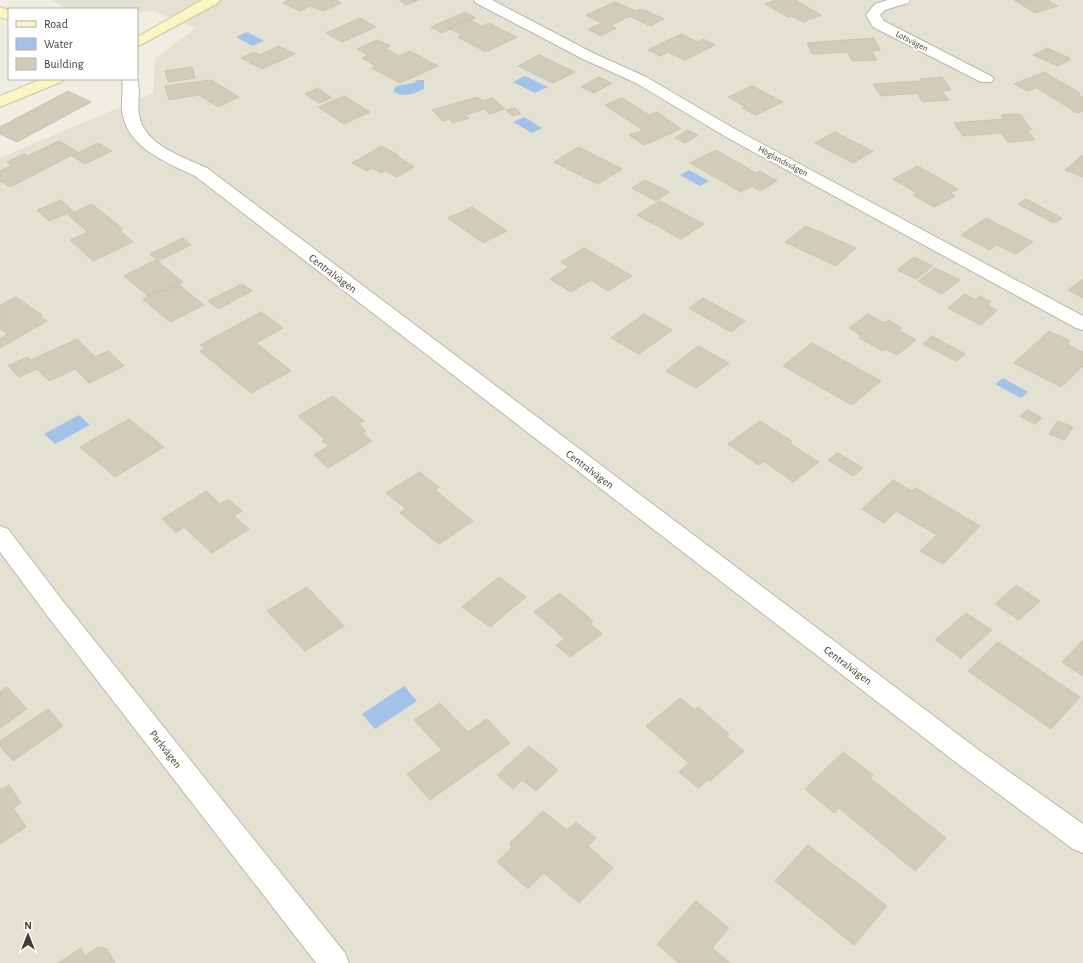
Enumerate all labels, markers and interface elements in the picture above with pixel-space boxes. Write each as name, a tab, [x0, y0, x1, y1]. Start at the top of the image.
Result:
legend	[8, 8, 138, 80]
text: Road	[44, 18, 68, 30]
street label: Lotsvägen	[894, 29, 930, 53]
text: Water	[44, 38, 73, 50]
text: Building	[44, 58, 84, 70]
street label: Höglandsvägen	[757, 145, 809, 178]
street label: Centralvägen	[307, 252, 359, 295]
street label: Centralvägen	[564, 448, 616, 491]
street label: Centralvägen	[822, 644, 874, 687]
street label: Parkvägen	[148, 728, 184, 770]
north arrow	[8, 915, 48, 955]
text: N	[24, 920, 32, 931]

